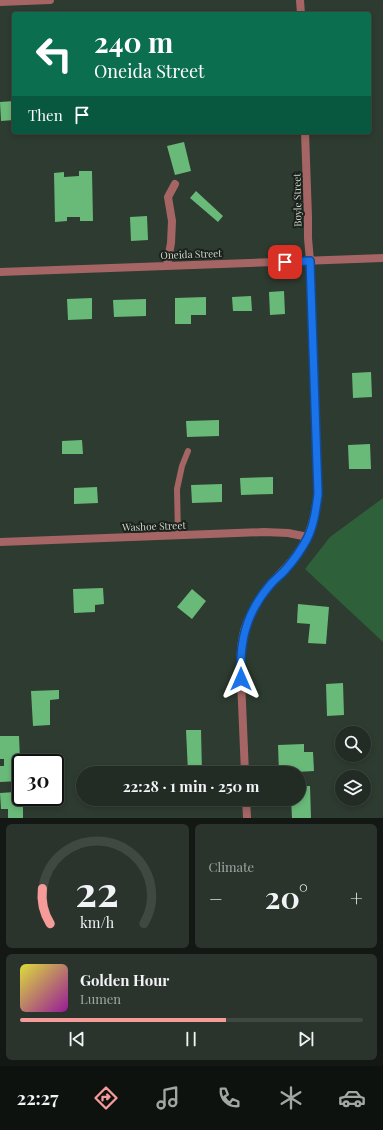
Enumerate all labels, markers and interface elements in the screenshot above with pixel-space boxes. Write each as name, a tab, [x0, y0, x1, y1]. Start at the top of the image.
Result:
text: 240 m	[94, 23, 173, 60]
icon: left	[28, 28, 80, 80]
text: Oneida Street	[94, 59, 204, 83]
icon: arrive	[71, 104, 93, 126]
text: Then	[28, 105, 63, 125]
street label: Boyle Street	[290, 173, 304, 227]
pin	[268, 245, 302, 279]
street label: Oneida Street	[160, 246, 222, 262]
icon: arrive	[274, 251, 296, 273]
street label: Washoe Street	[121, 518, 187, 534]
position arrow	[220, 658, 262, 700]
map controls	[335, 726, 371, 806]
button: search	[335, 726, 371, 762]
speed limit sign: 30	[12, 754, 64, 806]
button: layers	[335, 770, 371, 806]
text: 22:28 · 1 min · 250 m	[123, 776, 259, 796]
text: Climate	[209, 858, 254, 875]
text: 22	[75, 862, 119, 917]
text: 20°	[265, 877, 308, 917]
text: −	[209, 883, 223, 913]
text: +	[350, 883, 363, 913]
text: km/h	[80, 913, 115, 932]
text: Golden Hour	[80, 970, 169, 990]
text: Lumen	[80, 990, 121, 1007]
icon: previous	[66, 1028, 88, 1050]
icon: pause	[180, 1028, 202, 1050]
icon: next	[295, 1028, 317, 1050]
icon: directions	[92, 1084, 120, 1112]
icon: music	[154, 1084, 182, 1112]
icon: phone	[215, 1084, 243, 1112]
icon: climate	[277, 1084, 305, 1112]
icon: car	[338, 1084, 366, 1112]
text: 22:27	[17, 1086, 58, 1110]

